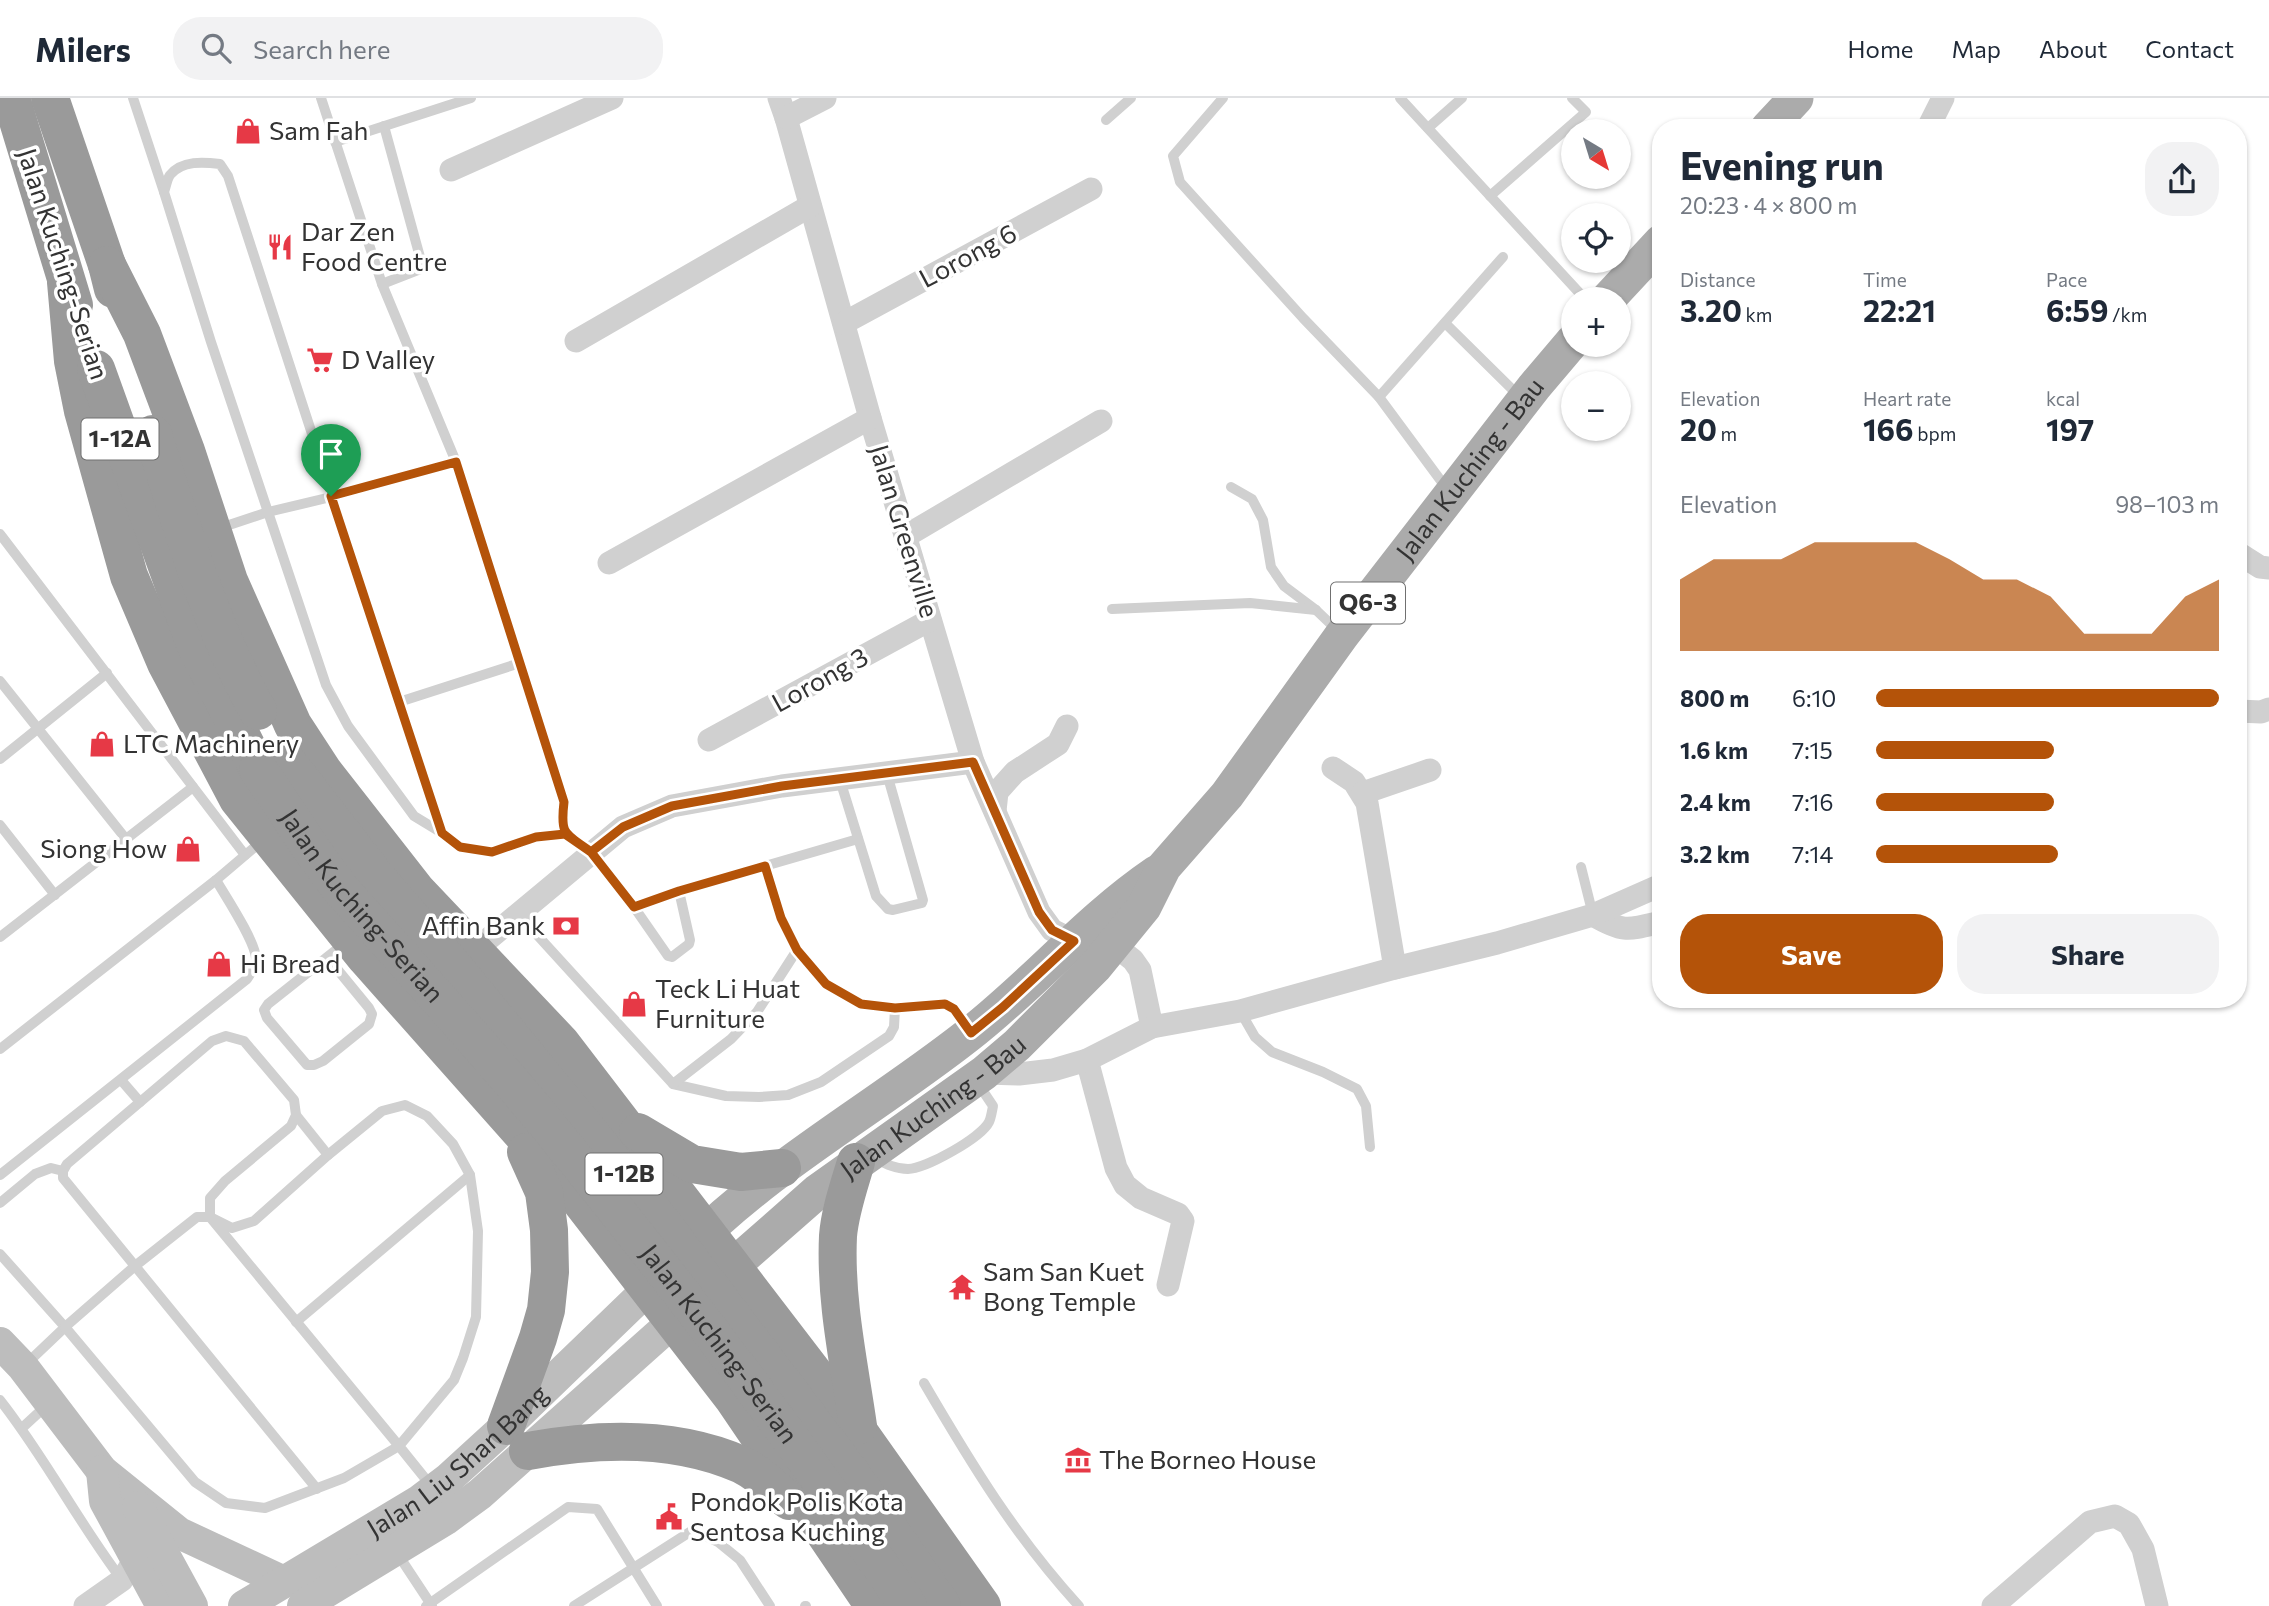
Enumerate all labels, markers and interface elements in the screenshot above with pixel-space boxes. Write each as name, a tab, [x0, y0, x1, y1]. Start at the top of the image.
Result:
search box	[173, 17, 663, 80]
text: Milers	[35, 28, 131, 69]
icon: search	[197, 29, 235, 67]
text: Search here	[253, 33, 390, 64]
text: Home	[1848, 34, 1914, 63]
text: Map	[1952, 34, 2001, 63]
text: About	[2039, 34, 2107, 63]
text: Contact	[2145, 34, 2234, 63]
place label: Sam Fah	[269, 114, 368, 145]
shop icon: Sam Fah	[233, 116, 263, 146]
north arrow	[1561, 119, 1631, 189]
map controls	[1561, 119, 1631, 441]
text: Evening run	[1680, 141, 1884, 188]
button: share	[2145, 142, 2219, 216]
street label: Jalan Kuching-Serian	[12, 144, 116, 383]
text: 20:23 · 4 × 800 m	[1680, 191, 1857, 219]
button: locate	[1561, 203, 1631, 273]
place label: Dar Zen Food Centre	[301, 215, 447, 276]
street label: Lorong 6	[913, 216, 1021, 293]
restaurant icon: Dar Zen Food Centre	[265, 232, 295, 262]
text: Distance	[1680, 268, 1756, 291]
text: Time	[1863, 268, 1907, 291]
text: Pace	[2046, 268, 2087, 291]
button: +	[1561, 287, 1631, 357]
text: 3.20	[1680, 291, 1742, 328]
text: 22:21	[1863, 291, 1936, 328]
text: 6:59	[2046, 291, 2108, 328]
text: km	[1742, 303, 1772, 326]
text: /km	[2108, 303, 2147, 326]
place label: D Valley	[341, 343, 435, 374]
supermarket icon: D Valley	[305, 345, 335, 375]
street label: Jalan Kuching - Bau	[1389, 371, 1549, 566]
button: −	[1561, 371, 1631, 441]
text: Elevation	[1680, 387, 1760, 410]
text: Heart rate	[1863, 387, 1951, 410]
text: kcal	[2046, 387, 2080, 410]
text: 20	[1680, 410, 1717, 447]
text: 166	[1863, 410, 1914, 447]
text: 197	[2046, 410, 2094, 447]
road number: 1-12A	[82, 418, 158, 460]
text: m	[1717, 422, 1737, 445]
text: bpm	[1914, 422, 1956, 445]
pin	[301, 424, 361, 496]
icon: arrive	[312, 435, 350, 473]
street label: Jalan Greenville	[864, 440, 946, 621]
text: Elevation	[1680, 490, 1777, 518]
text: 98–103 m	[2115, 490, 2219, 518]
road number: Q6-3	[1331, 582, 1405, 624]
street label: Lorong 3	[766, 640, 873, 718]
text: 800 m	[1680, 684, 1749, 712]
text: 6:10	[1792, 684, 1836, 712]
place label: LTC Machinery	[123, 727, 299, 758]
shop icon: LTC Machinery	[87, 729, 117, 759]
text: 1.6 km	[1680, 736, 1748, 764]
text: 7:15	[1792, 736, 1833, 764]
text: 2.4 km	[1680, 788, 1751, 816]
text: 7:16	[1792, 788, 1833, 816]
street label: Jalan Kuching-Serian	[275, 802, 451, 1008]
place label: Siong How	[40, 832, 167, 863]
shop icon: Siong How	[173, 834, 203, 864]
text: 3.2 km	[1680, 840, 1750, 868]
text: 7:14	[1792, 840, 1833, 868]
place label: Affin Bank	[422, 909, 545, 940]
bank icon: Affin Bank	[551, 911, 581, 941]
button: Save	[1680, 914, 1943, 994]
button: Share	[1957, 914, 2219, 994]
place label: Hi Bread	[240, 947, 340, 978]
shop icon: Hi Bread	[204, 949, 234, 979]
place label: Teck Li Huat Furniture	[655, 972, 800, 1033]
shop icon: Teck Li Huat Furniture	[619, 989, 649, 1019]
street label: Jalan Kuching - Bau	[834, 1028, 1031, 1184]
road number: 1-12B	[586, 1154, 662, 1194]
street label: Jalan Kuching-Serian	[635, 1238, 806, 1449]
place label: Sam San Kuet Bong Temple	[983, 1255, 1144, 1316]
temple icon: Sam San Kuet Bong Temple	[947, 1272, 977, 1302]
street label: Jalan Liu Shan Bang	[361, 1377, 554, 1543]
place label: The Borneo House	[1099, 1443, 1316, 1474]
museum icon: The Borneo House	[1063, 1445, 1093, 1475]
place label: Pondok Polis Kota Sentosa Kuching	[690, 1485, 904, 1546]
public building icon: Pondok Polis Kota Sentosa Kuching	[654, 1502, 684, 1532]

